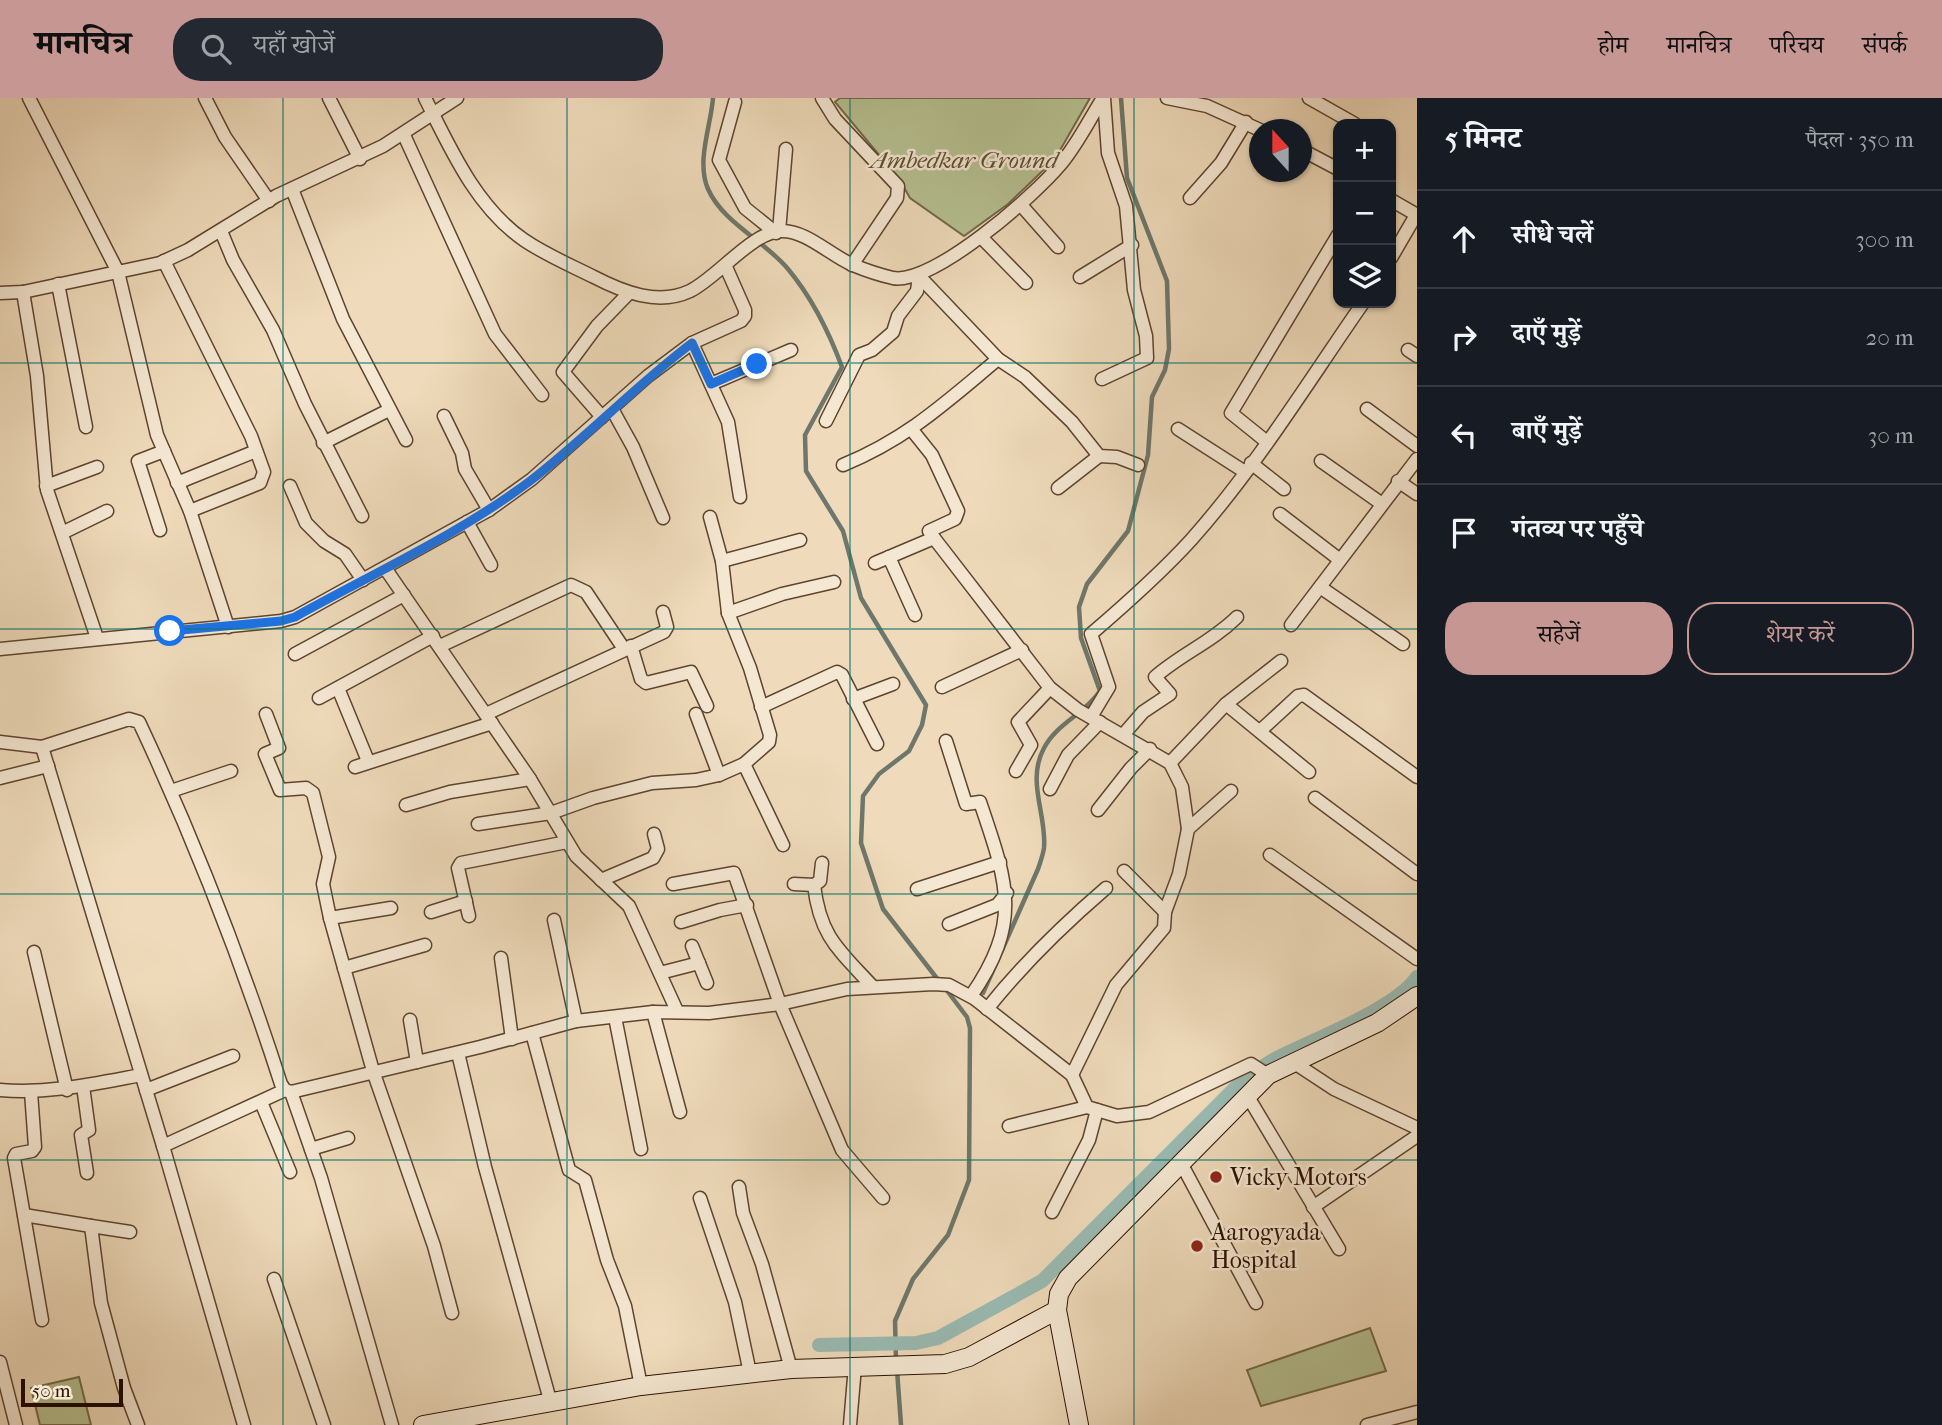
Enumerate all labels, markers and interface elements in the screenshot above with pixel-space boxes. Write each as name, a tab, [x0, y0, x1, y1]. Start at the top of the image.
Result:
search box	[173, 18, 663, 81]
text: मानचित्र	[35, 24, 131, 63]
text: यहाँ खोजें	[253, 29, 335, 60]
icon: search	[197, 30, 235, 68]
text: होम	[1598, 31, 1628, 59]
text: मानचित्र	[1666, 31, 1732, 59]
text: परिचय	[1770, 31, 1824, 59]
text: संपर्क	[1862, 31, 1907, 59]
north arrow	[1249, 119, 1312, 182]
map controls	[1333, 119, 1396, 308]
button: +	[1333, 119, 1396, 182]
text: 5 मिनट	[1445, 121, 1521, 156]
text: पैदल · 350 m	[1806, 126, 1914, 153]
park label: Ambedkar Ground	[867, 146, 1060, 174]
button: −	[1333, 182, 1396, 245]
text: सीधे चलें	[1512, 219, 1593, 250]
icon: ahead	[1445, 220, 1483, 258]
text: 300 m	[1855, 226, 1914, 253]
button: layers	[1333, 245, 1396, 308]
text: दाएँ मुड़ें	[1512, 317, 1581, 348]
icon: right	[1445, 318, 1483, 356]
text: 20 m	[1865, 324, 1914, 351]
route end	[741, 348, 772, 379]
text: बाएँ मुड़ें	[1512, 415, 1582, 446]
icon: left	[1445, 416, 1483, 454]
text: 30 m	[1868, 422, 1914, 449]
text: गंतव्य पर पहुँचे	[1512, 513, 1643, 544]
icon: arrive	[1445, 514, 1483, 552]
button: सहेजें	[1445, 602, 1673, 675]
button: शेयर करें	[1687, 602, 1914, 675]
route start	[154, 615, 185, 646]
place label: Vicky Motors	[1229, 1163, 1367, 1191]
marker: Vicky Motors	[1208, 1169, 1224, 1185]
place label: Aarogyada Hospital	[1210, 1218, 1321, 1274]
marker: Aarogyada Hospital	[1189, 1238, 1205, 1254]
scale bar	[21, 1376, 122, 1408]
text: 50 m	[32, 1380, 71, 1402]

